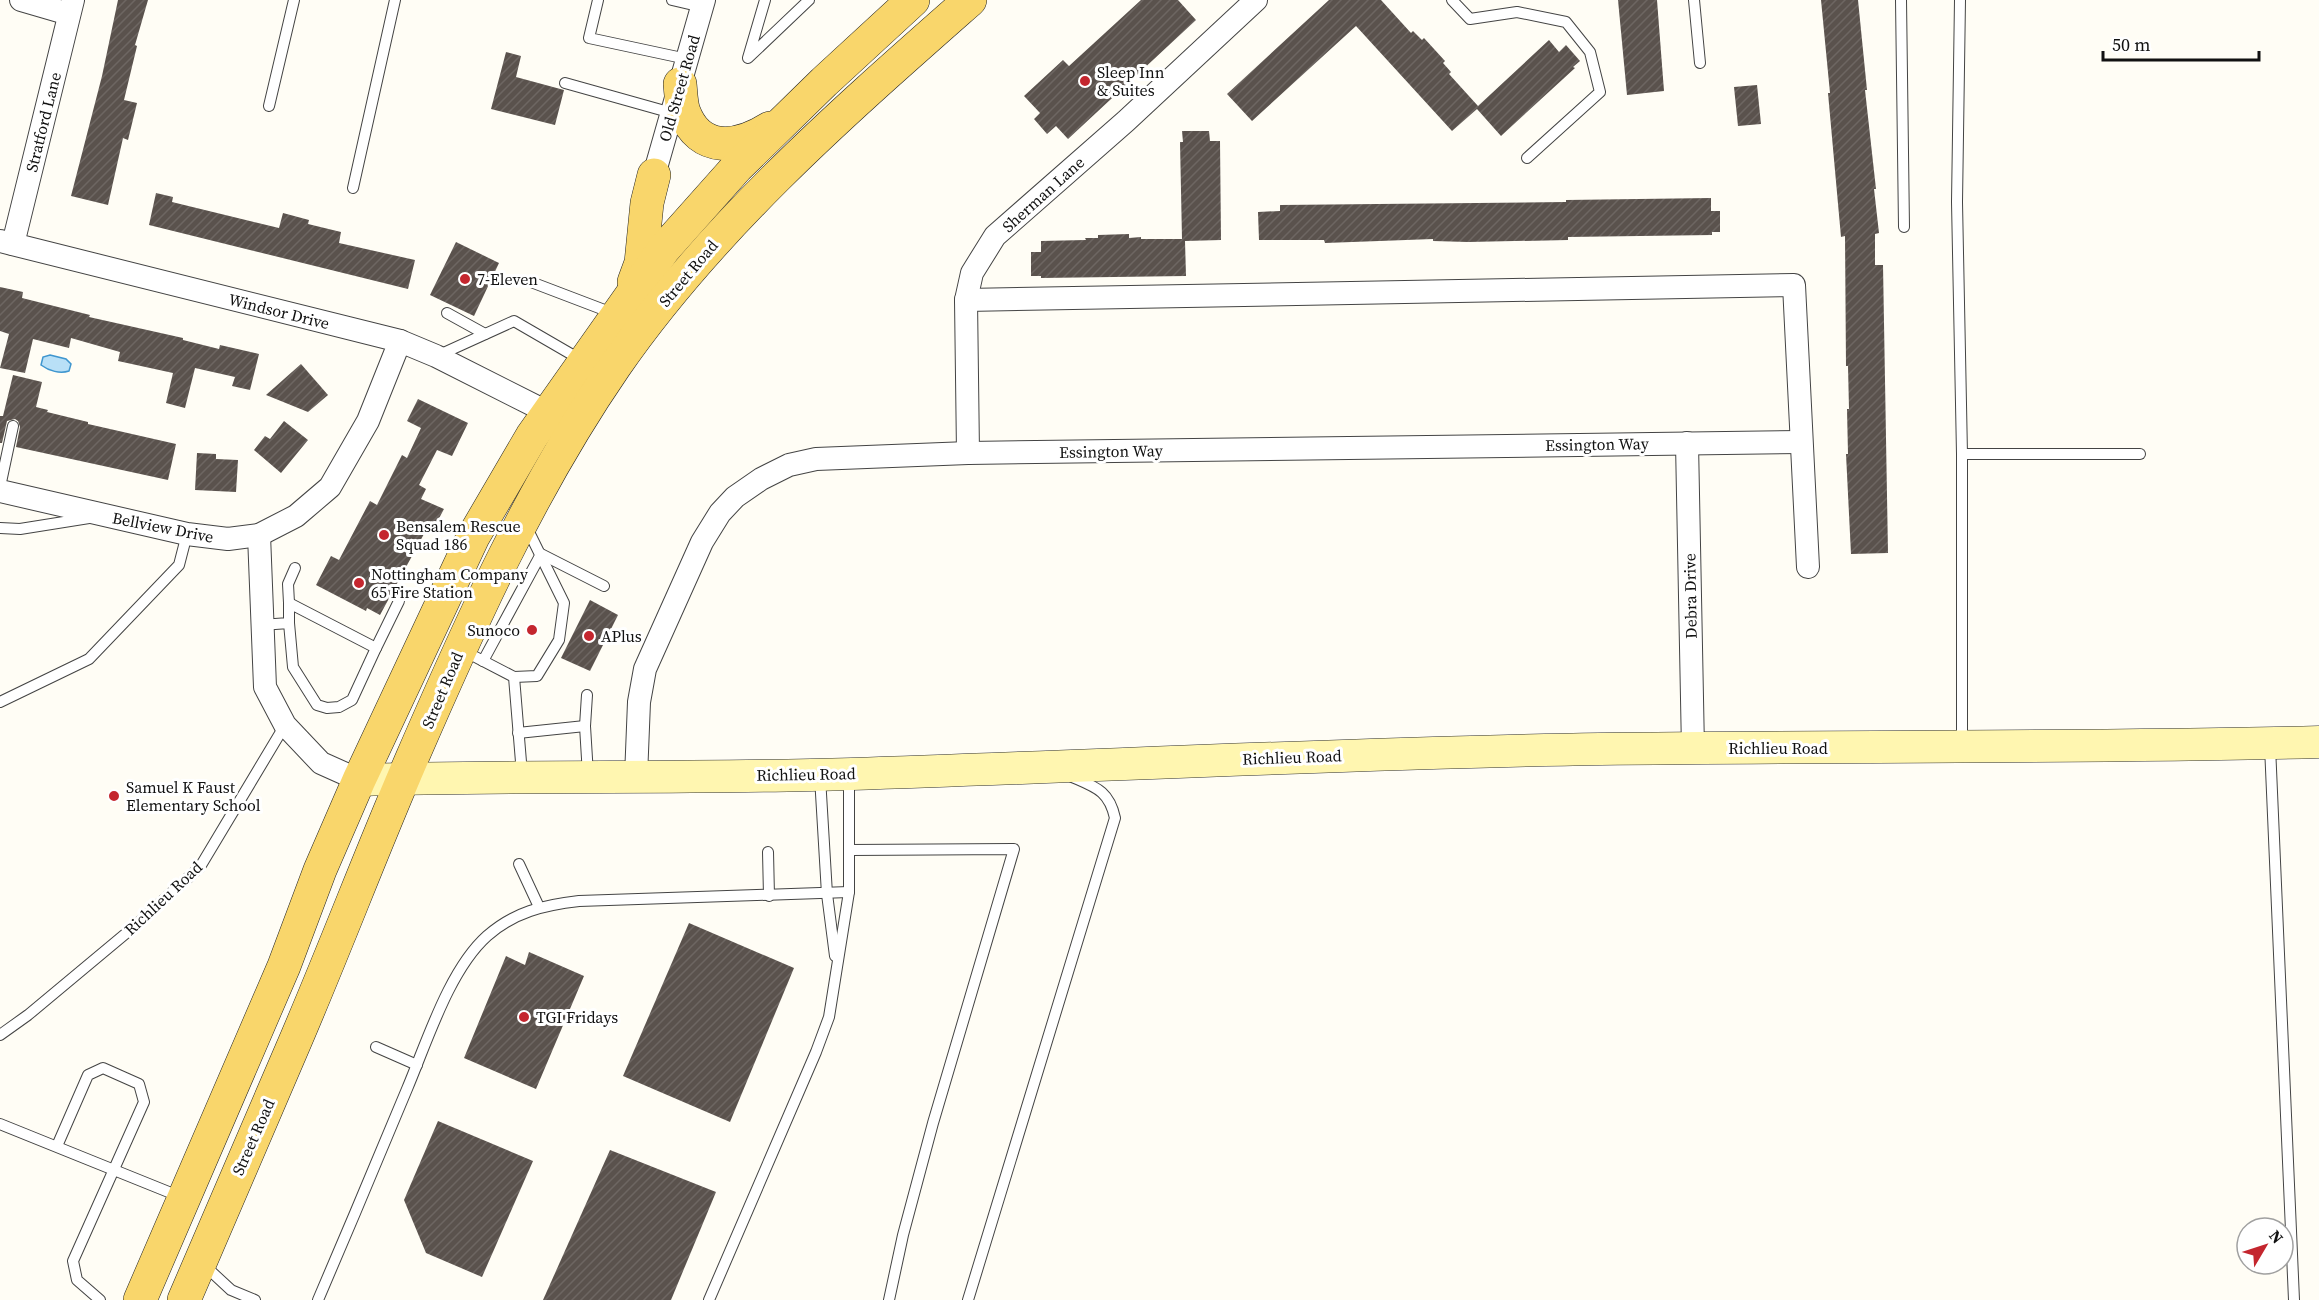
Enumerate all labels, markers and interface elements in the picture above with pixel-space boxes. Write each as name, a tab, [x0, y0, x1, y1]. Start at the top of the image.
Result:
scale bar	[2103, 24, 2259, 62]
street label: Old Street Road	[653, 32, 705, 144]
text: 50 m	[2112, 32, 2150, 57]
place label: Sleep Inn & Suites	[1097, 61, 1165, 101]
street label: Stratford Lane	[20, 70, 66, 174]
marker: Sleep Inn & Suites	[1078, 74, 1092, 88]
street label: Sherman Lane	[997, 151, 1089, 237]
street label: Street Road	[653, 235, 723, 311]
place label: 7-Eleven	[477, 268, 538, 290]
marker: 7-Eleven	[458, 272, 472, 286]
street label: Windsor Drive	[226, 288, 332, 334]
street label: Essington Way	[1545, 432, 1650, 456]
street label: Essington Way	[1059, 439, 1164, 463]
street label: Bellview Drive	[110, 506, 216, 548]
place label: Bensalem Rescue Squad 186	[396, 515, 521, 555]
marker: Bensalem Rescue Squad 186	[377, 528, 391, 542]
street label: Debra Drive	[1678, 553, 1702, 639]
place label: Nottingham Company 65 Fire Station	[371, 563, 529, 603]
marker: Nottingham Company 65 Fire Station	[352, 576, 366, 590]
place label: Sunoco	[468, 619, 520, 641]
marker: Sunoco	[525, 623, 539, 637]
place label: APlus	[601, 625, 642, 647]
marker: APlus	[582, 629, 596, 643]
street label: Street Road	[416, 648, 468, 732]
street label: Richlieu Road	[1728, 737, 1828, 759]
street label: Richlieu Road	[1242, 744, 1342, 770]
street label: Richlieu Road	[756, 762, 856, 786]
place label: Samuel K Faust Elementary School	[126, 776, 261, 816]
marker: Samuel K Faust Elementary School	[107, 789, 121, 803]
street label: Richlieu Road	[119, 856, 207, 940]
place label: TGI Fridays	[536, 1006, 618, 1028]
marker: TGI Fridays	[517, 1010, 531, 1024]
street label: Street Road	[226, 1095, 280, 1179]
north arrow	[2235, 1216, 2295, 1276]
text: N	[2264, 1225, 2289, 1248]

